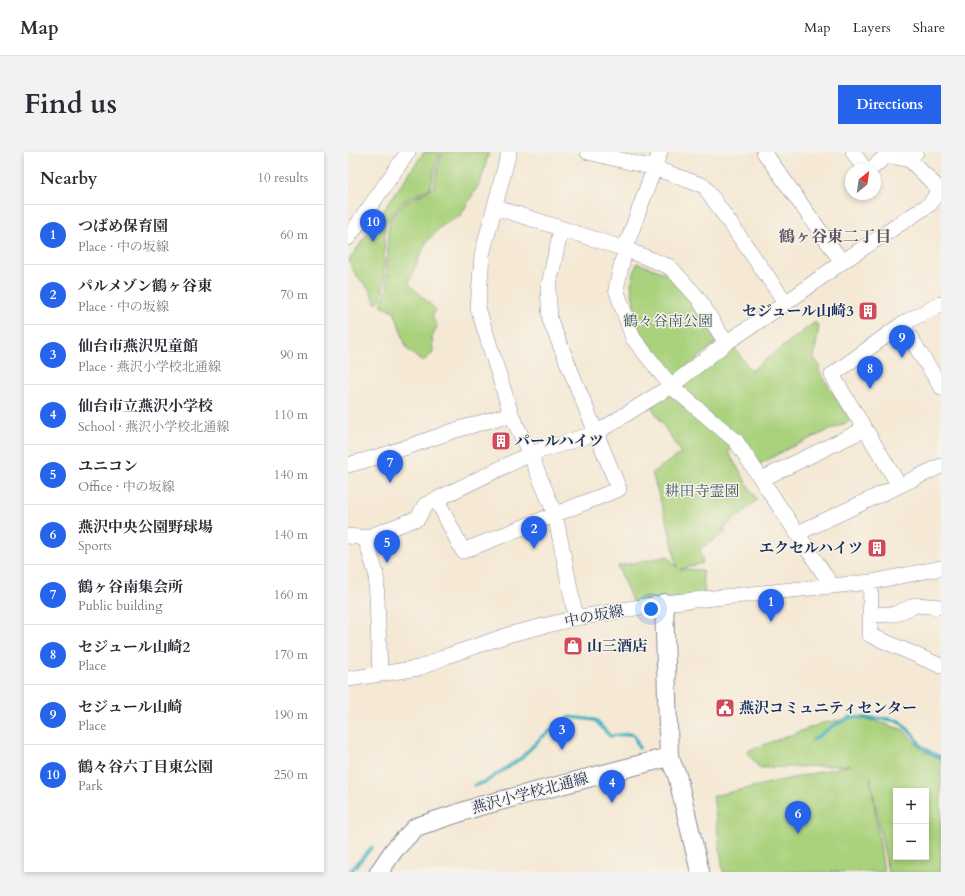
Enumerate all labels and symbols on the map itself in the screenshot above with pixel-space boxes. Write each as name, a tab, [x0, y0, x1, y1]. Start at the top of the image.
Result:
north arrow	[845, 164, 881, 200]
pin: 10	[360, 209, 386, 242]
district label: 鶴ヶ谷東二丁目	[779, 226, 891, 248]
building icon: セジュール山崎3	[857, 300, 879, 322]
place label: セジュール山崎3	[742, 301, 854, 321]
park label: 鶴々谷南公園	[623, 311, 713, 331]
pin: 9	[889, 325, 915, 358]
pin: 8	[857, 356, 883, 389]
building icon: パールハイツ	[490, 430, 512, 452]
place label: パールハイツ	[515, 431, 604, 451]
pin: 7	[377, 450, 403, 483]
park label: 耕田寺霊園	[664, 481, 740, 501]
pin: 2	[521, 516, 547, 549]
pin: 5	[374, 530, 400, 563]
building icon: エクセルハイツ	[866, 537, 888, 559]
place label: エクセルハイツ	[759, 538, 863, 558]
pin: 1	[758, 589, 784, 622]
your location	[641, 599, 661, 619]
street label: 中の坂線	[563, 600, 625, 632]
shop icon: 山三酒店	[562, 635, 584, 657]
place label: 山三酒店	[587, 636, 647, 656]
public building icon: 燕沢コミュニティセンター	[714, 697, 736, 719]
place label: 燕沢コミュニティセンター	[739, 698, 917, 718]
pin: 3	[549, 717, 575, 750]
street label: 燕沢小学校北通線	[469, 768, 591, 818]
pin: 4	[599, 770, 625, 803]
pin: 6	[785, 801, 811, 834]

